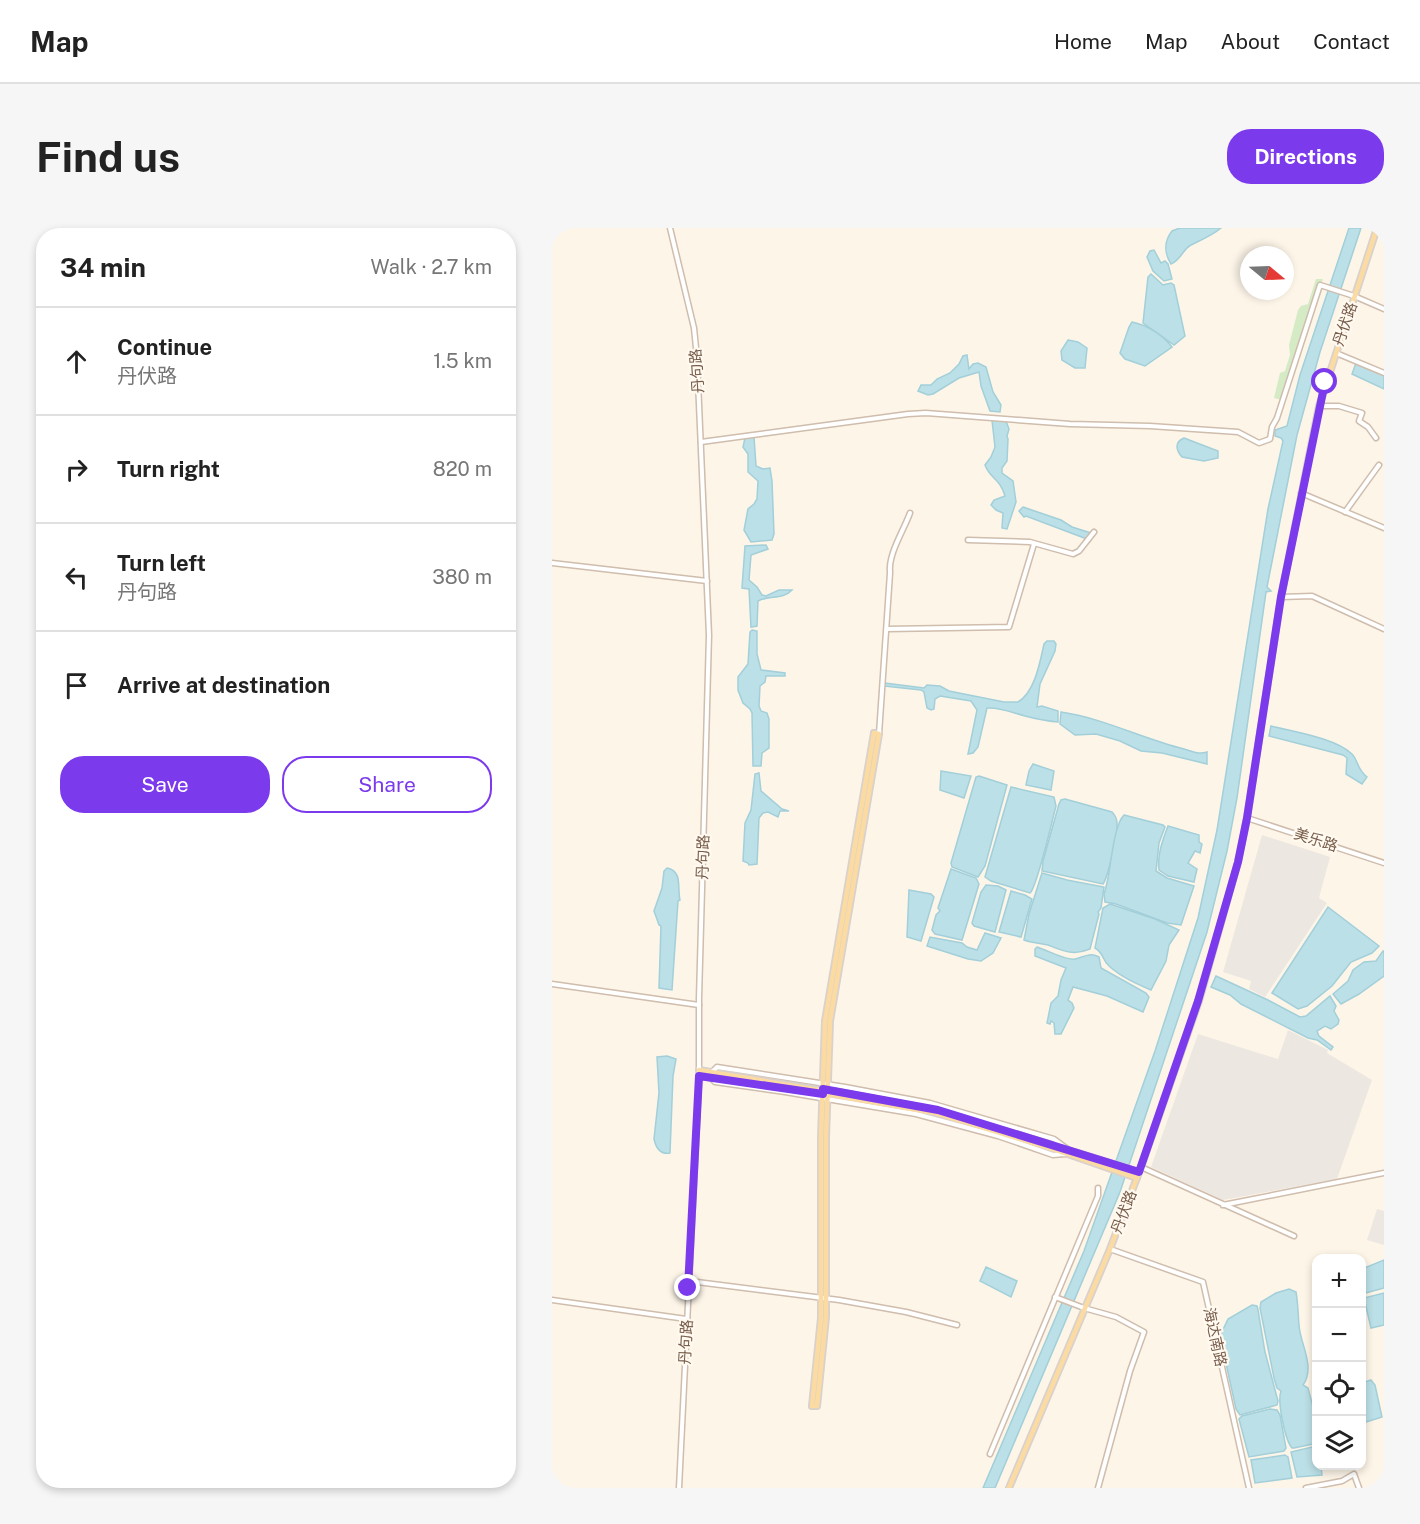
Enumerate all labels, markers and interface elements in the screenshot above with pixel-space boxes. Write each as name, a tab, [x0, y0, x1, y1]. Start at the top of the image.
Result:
text: Map	[30, 25, 89, 58]
text: Home	[1054, 29, 1112, 54]
text: Map	[1145, 29, 1188, 54]
text: About	[1221, 29, 1280, 54]
text: Contact	[1313, 29, 1390, 54]
button: Directions	[1227, 129, 1384, 184]
text: Find us	[36, 132, 180, 181]
north arrow	[1240, 246, 1294, 300]
text: 34 min	[60, 252, 146, 283]
text: Walk · 2.7 km	[371, 255, 492, 279]
street label: 丹伏路	[1329, 300, 1360, 348]
text: Continue	[117, 334, 212, 360]
icon: ahead	[60, 345, 93, 378]
street label: 丹句路	[686, 348, 707, 394]
text: 1.5 km	[433, 349, 492, 373]
text: 丹伏路	[117, 364, 177, 388]
route start	[1311, 368, 1337, 394]
icon: right	[60, 453, 93, 486]
text: Turn right	[117, 456, 220, 482]
text: 820 m	[433, 457, 492, 481]
text: Turn left	[117, 550, 206, 576]
icon: left	[60, 561, 93, 594]
text: 380 m	[432, 565, 492, 589]
text: 丹句路	[117, 580, 177, 604]
icon: arrive	[60, 669, 93, 702]
text: Arrive at destination	[117, 672, 330, 698]
button: Save	[60, 756, 270, 813]
button: Share	[282, 756, 492, 813]
street label: 美乐路	[1292, 824, 1340, 855]
street label: 丹句路	[693, 834, 712, 880]
street label: 丹伏路	[1108, 1188, 1140, 1236]
map controls	[1312, 1254, 1366, 1470]
button: +	[1312, 1254, 1366, 1308]
route end	[674, 1274, 700, 1300]
street label: 海达南路	[1201, 1306, 1230, 1368]
button: −	[1312, 1308, 1366, 1362]
street label: 丹句路	[676, 1319, 695, 1365]
button: locate	[1312, 1362, 1366, 1416]
button: layers	[1312, 1416, 1366, 1470]

